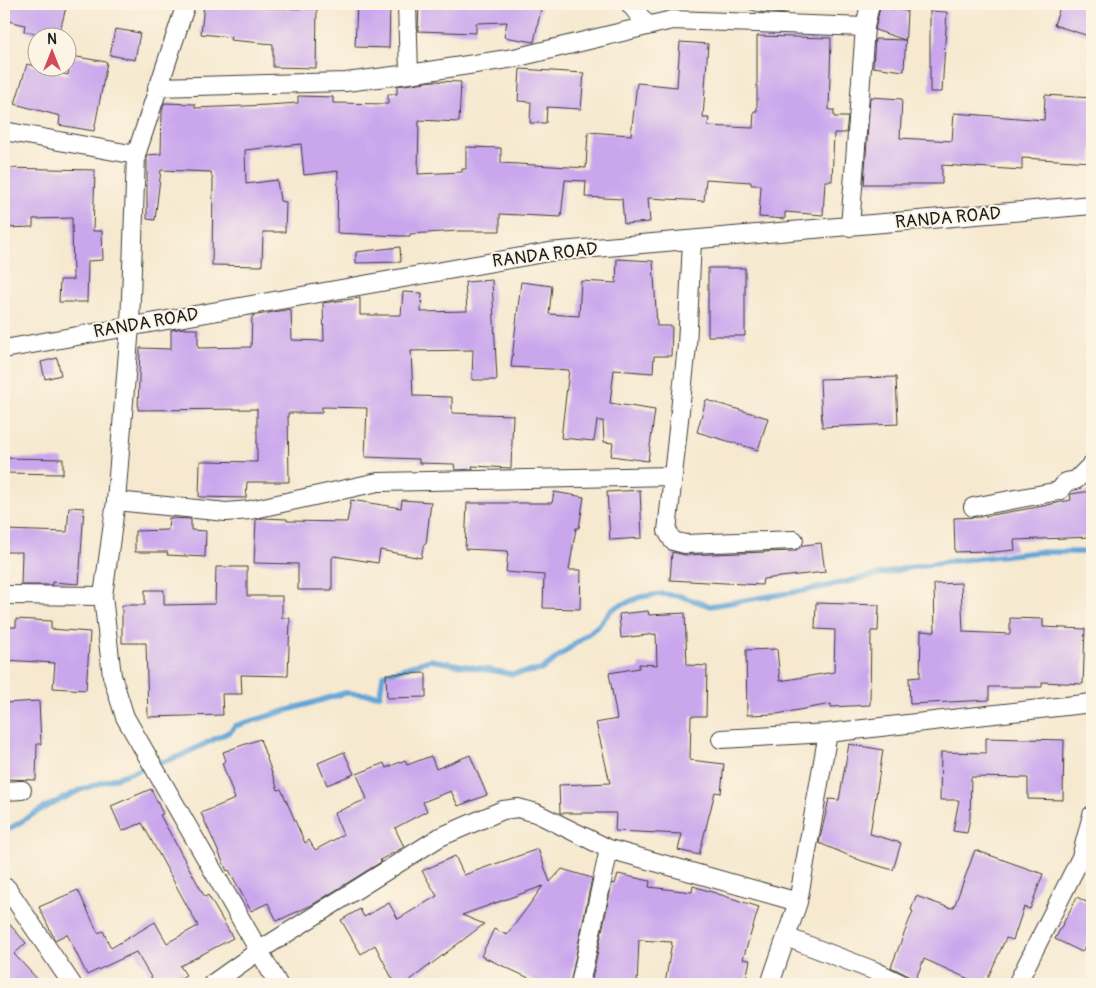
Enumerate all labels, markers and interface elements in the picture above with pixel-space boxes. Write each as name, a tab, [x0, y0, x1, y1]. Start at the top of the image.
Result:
north arrow	[28, 28, 78, 78]
text: N	[47, 31, 57, 48]
street label: RANDA ROAD	[894, 202, 1002, 234]
street label: RANDA ROAD	[491, 237, 599, 273]
street label: RANDA ROAD	[92, 302, 200, 344]

